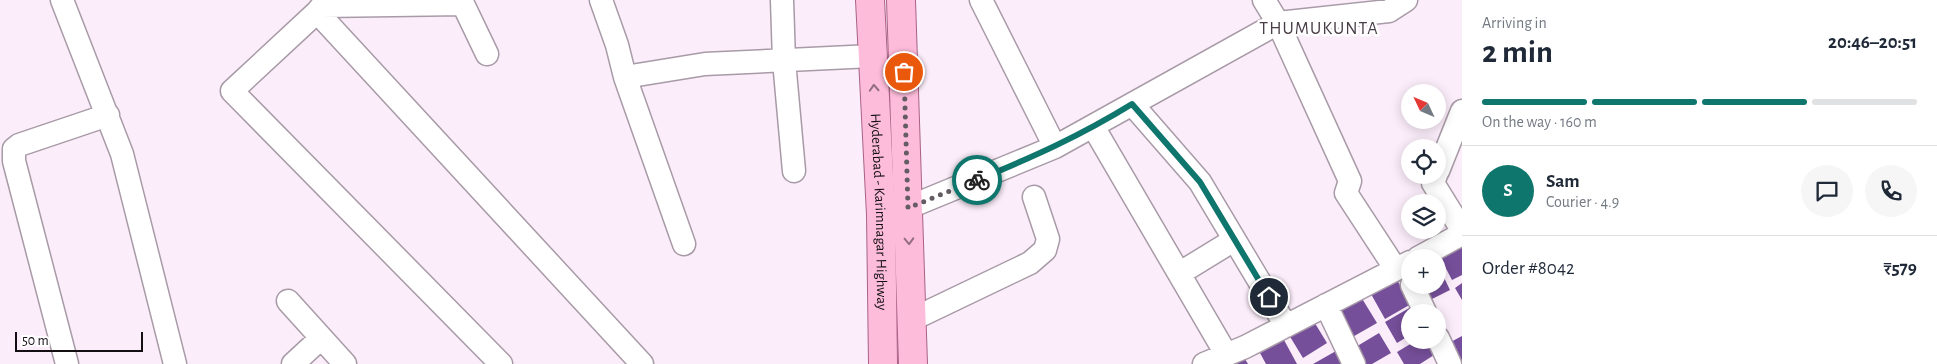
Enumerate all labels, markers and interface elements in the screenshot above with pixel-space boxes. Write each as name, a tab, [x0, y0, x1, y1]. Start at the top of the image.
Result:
text: Arriving in	[1482, 15, 1547, 31]
district label: THUMUKUNTA	[1259, 20, 1379, 38]
text: 20:46–20:51	[1828, 33, 1917, 52]
text: 2 min	[1482, 36, 1553, 68]
pin	[883, 51, 925, 93]
icon: bag	[890, 58, 918, 86]
one-way arrow	[869, 84, 880, 92]
north arrow	[1401, 84, 1446, 129]
map controls	[1401, 84, 1446, 349]
street label: Hyderabad - Karimnagar Highway	[868, 113, 889, 311]
text: On the way · 160 m	[1482, 114, 1597, 130]
button: locate	[1401, 139, 1446, 184]
courier	[952, 155, 1002, 205]
button: chat	[1801, 165, 1853, 217]
button: phone	[1865, 165, 1917, 217]
icon: bike	[963, 166, 991, 194]
text: Sam	[1546, 172, 1580, 191]
text: S	[1503, 181, 1513, 200]
button: layers	[1401, 194, 1446, 239]
text: Courier · 4.9	[1546, 194, 1619, 210]
one-way arrow	[903, 237, 914, 245]
button: +	[1401, 249, 1446, 294]
text: Order #8042	[1482, 259, 1575, 278]
text: ₹579	[1883, 259, 1917, 278]
pin	[1248, 276, 1290, 318]
icon: home	[1255, 283, 1283, 311]
button: −	[1401, 304, 1446, 349]
scale bar	[15, 329, 142, 352]
text: 50 m	[22, 334, 49, 348]

